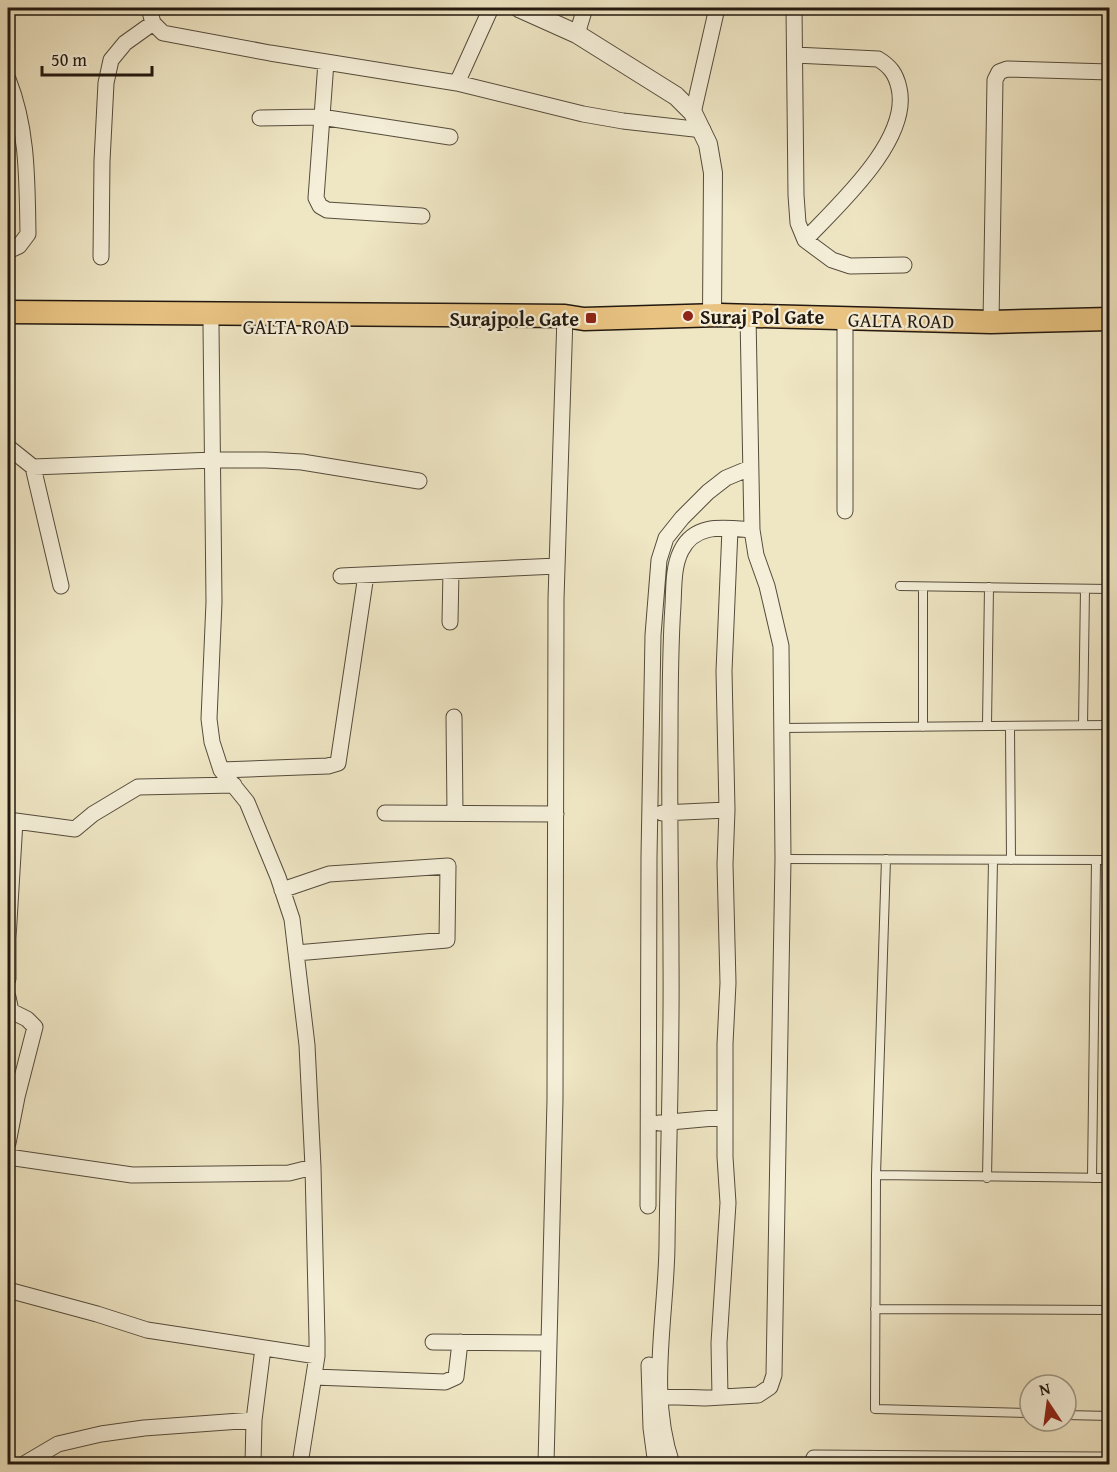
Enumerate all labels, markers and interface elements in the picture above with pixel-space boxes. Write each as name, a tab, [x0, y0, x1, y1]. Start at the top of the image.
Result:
scale bar	[42, 39, 152, 77]
text: 50 m	[51, 46, 87, 73]
place label: Suraj Pol Gate	[700, 302, 824, 331]
place label: Surajpole Gate	[450, 304, 579, 333]
street label: GALTA ROAD	[848, 305, 954, 335]
marker: Suraj Pol Gate	[681, 309, 695, 323]
marker: Surajpole Gate	[584, 311, 598, 325]
street label: GALTA ROAD	[243, 312, 349, 341]
north arrow	[1018, 1373, 1078, 1433]
text: N	[1037, 1375, 1053, 1401]

